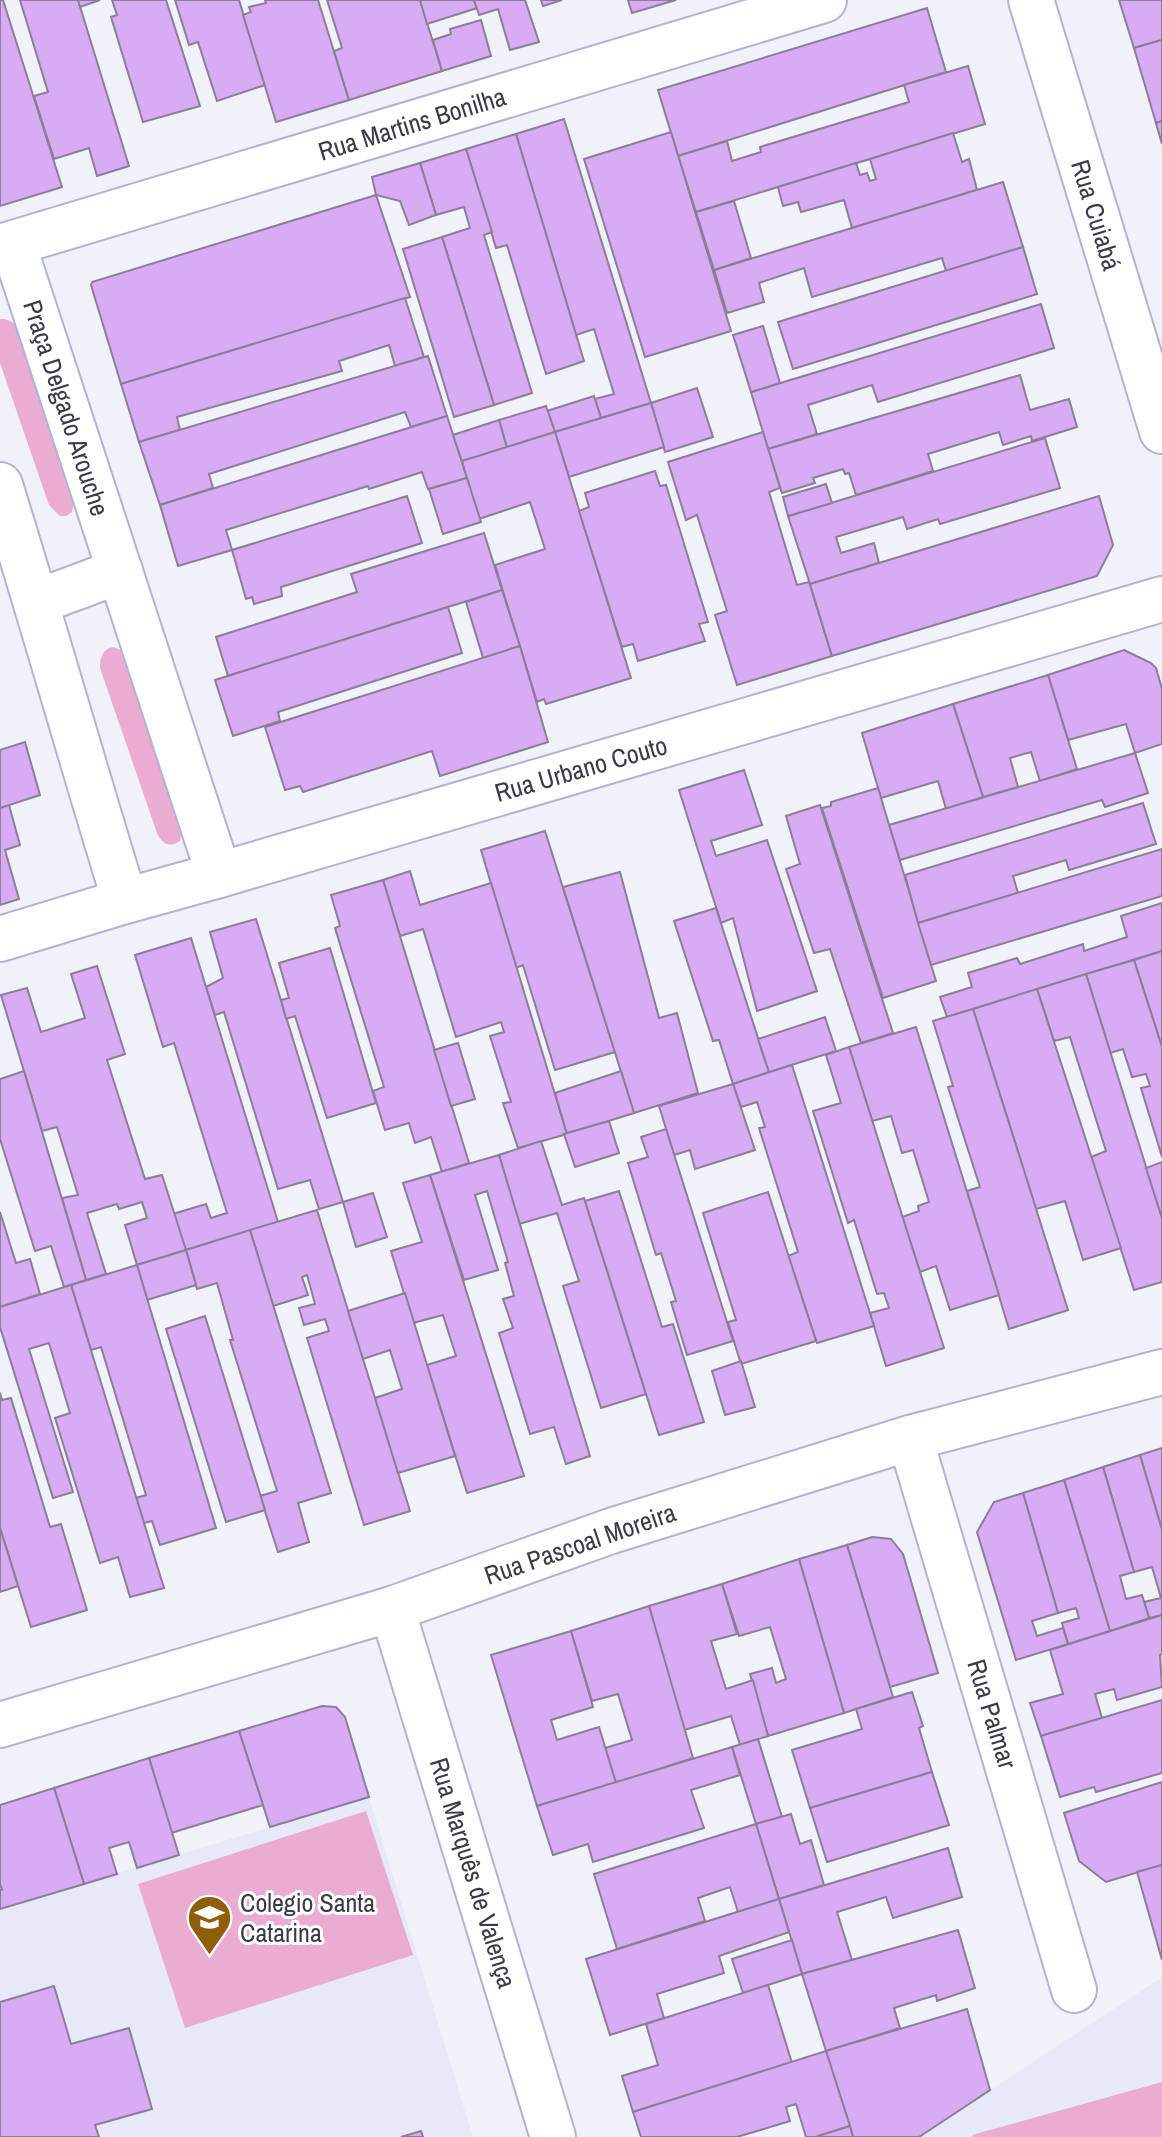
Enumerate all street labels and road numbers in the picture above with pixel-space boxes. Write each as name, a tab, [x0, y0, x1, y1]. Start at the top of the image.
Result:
street label: Rua Martins Bonilha	[314, 78, 510, 169]
street label: Rua Cuiabá	[1063, 155, 1130, 275]
street label: Praça Delgado Arouche	[15, 295, 118, 520]
street label: Rua Urbano Couto	[491, 727, 671, 810]
street label: Rua Pascoal Moreira	[479, 1494, 680, 1593]
street label: Rua Palmar	[959, 1655, 1026, 1773]
street label: Rua Marquês de Valença	[422, 1753, 525, 1992]

